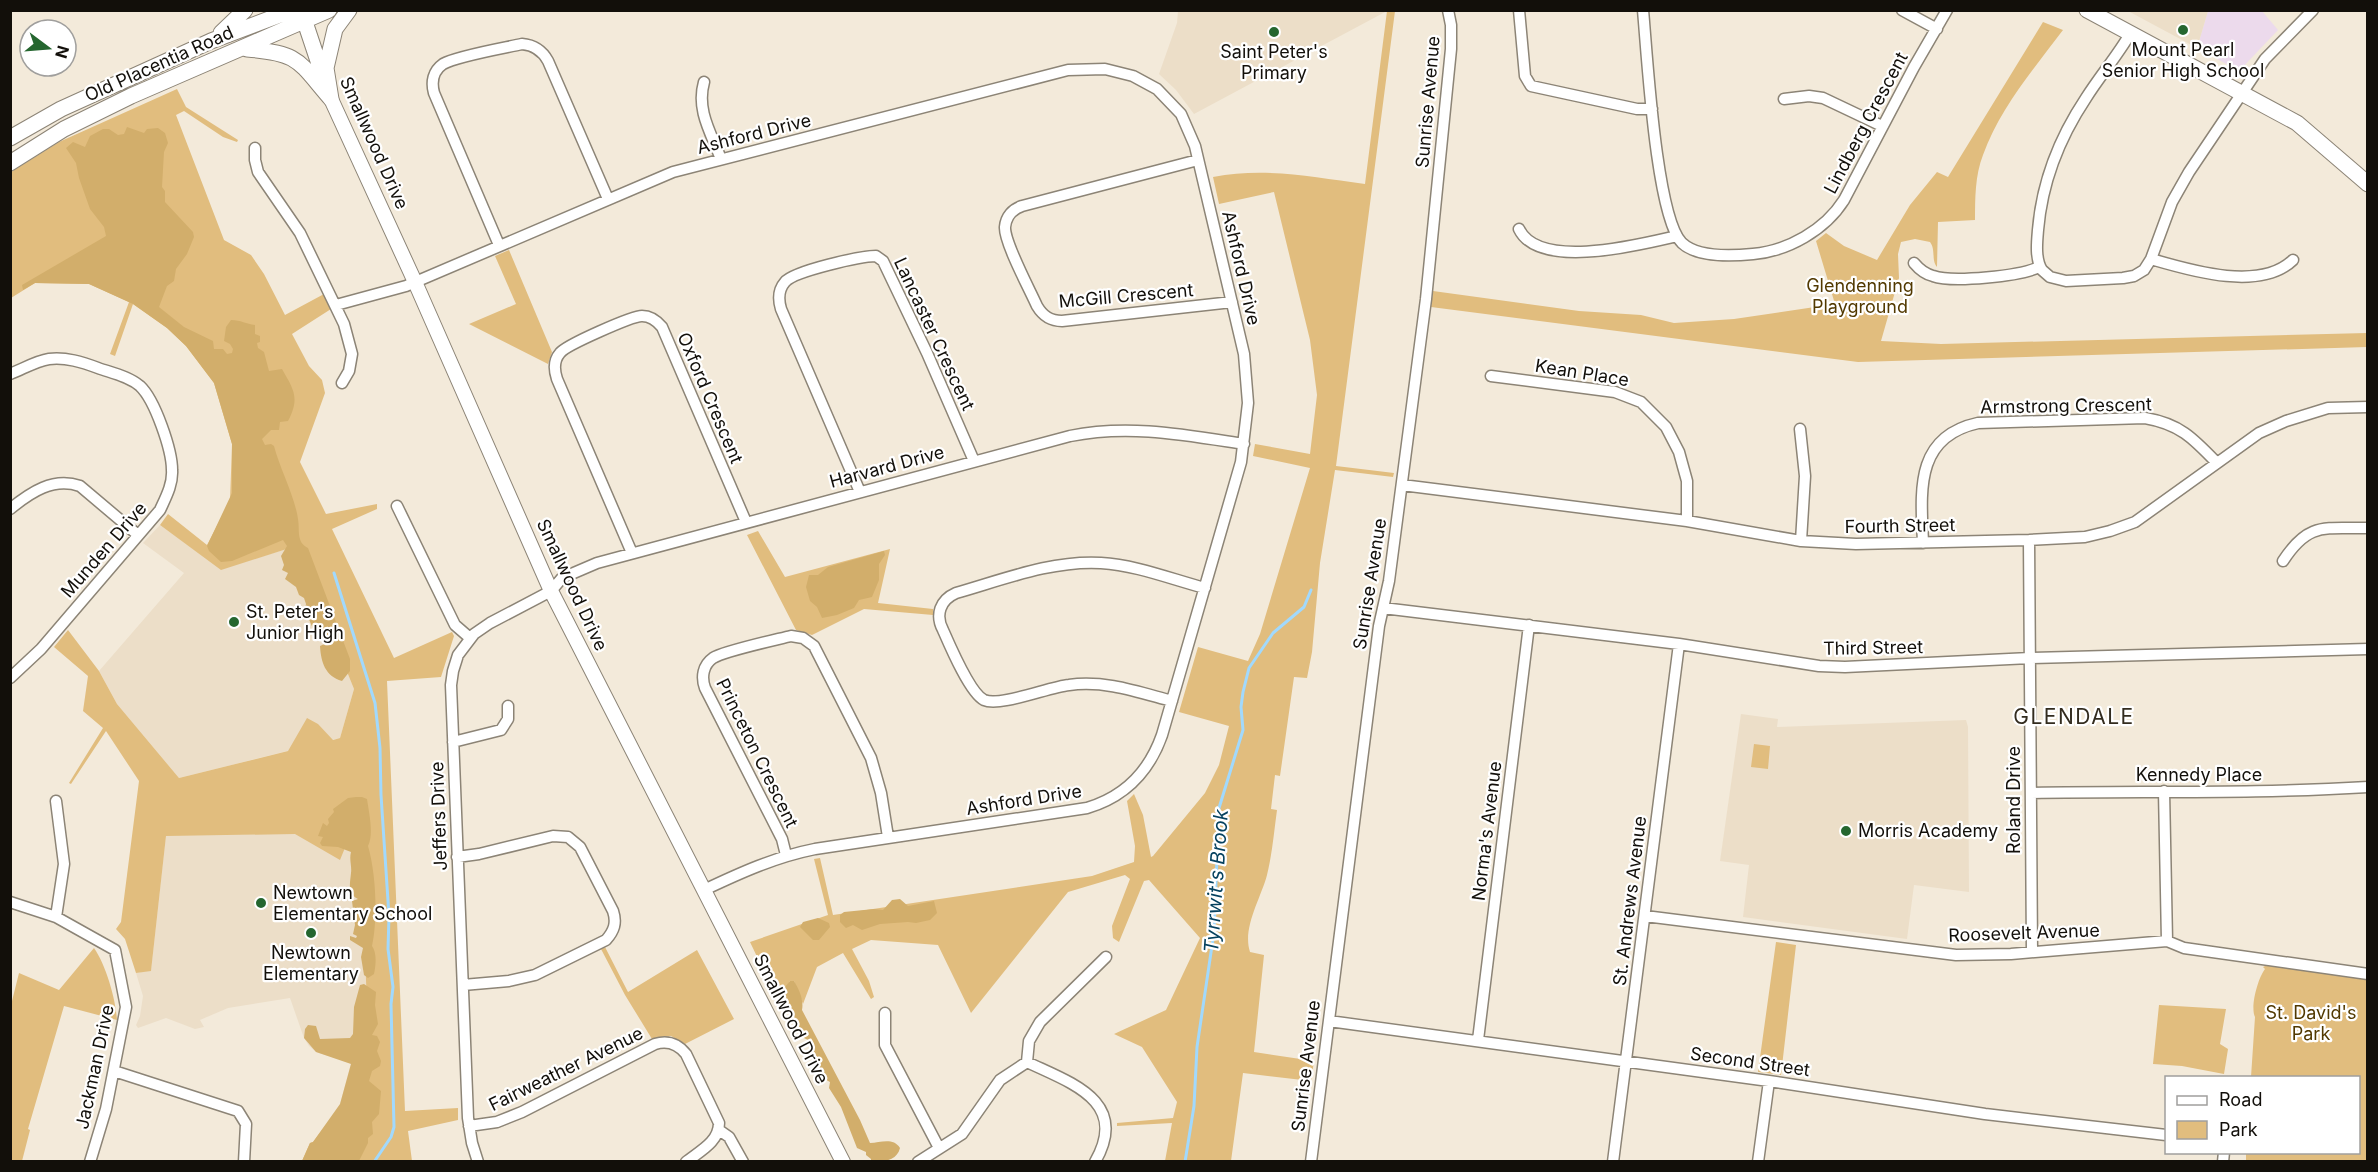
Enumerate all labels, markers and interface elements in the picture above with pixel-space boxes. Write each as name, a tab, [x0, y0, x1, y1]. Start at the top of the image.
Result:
north arrow	[18, 18, 78, 78]
street label: Old Placentia Road	[81, 21, 236, 106]
marker: Mount Pearl Senior High School	[2176, 23, 2190, 37]
marker: Saint Peter's Primary	[1267, 25, 1281, 39]
street label: Sunrise Avenue	[1411, 35, 1444, 169]
place label: Mount Pearl Senior High School	[2102, 39, 2264, 81]
place label: Saint Peter's Primary	[1220, 41, 1328, 83]
text: N	[51, 44, 74, 61]
street label: Lindberg Crescent	[1819, 48, 1912, 197]
street label: Smallwood Drive	[336, 73, 413, 212]
street label: Ashford Drive	[695, 109, 813, 158]
street label: Ashford Drive	[1218, 209, 1265, 327]
street label: Lancaster Crescent	[890, 254, 979, 414]
park label: Glendenning Playground	[1806, 275, 1914, 317]
street label: McGill Crescent	[1058, 279, 1194, 312]
street label: Oxford Crescent	[673, 329, 748, 467]
street label: Kean Place	[1534, 355, 1630, 390]
street label: Armstrong Crescent	[1980, 394, 2152, 417]
street label: Harvard Drive	[827, 441, 947, 492]
street label: Munden Drive	[57, 498, 151, 602]
street label: Fourth Street	[1844, 514, 1956, 537]
street label: Smallwood Drive	[533, 516, 612, 654]
street label: Sunrise Avenue	[1349, 517, 1390, 651]
place label: St. Peter's Junior High	[246, 601, 344, 643]
marker: St. Peter's Junior High	[227, 615, 241, 629]
street label: Third Street	[1823, 636, 1923, 659]
street label: Princeton Crescent	[712, 675, 803, 831]
district label: GLENDALE	[2013, 704, 2135, 729]
street label: Roland Drive	[2003, 746, 2024, 854]
street label: Norma's Avenue	[1468, 760, 1505, 902]
street label: Jeffers Drive	[426, 761, 451, 871]
street label: Kennedy Place	[2136, 764, 2262, 785]
street label: Ashford Drive	[965, 780, 1083, 819]
water label: Tyrrwit's Brook	[1199, 807, 1233, 954]
street label: St. Andrews Avenue	[1609, 815, 1650, 987]
place label: Morris Academy	[1858, 820, 1998, 841]
marker: Morris Academy	[1839, 824, 1853, 838]
place label: Newtown Elementary School	[273, 882, 432, 924]
marker: Newtown Elementary School	[254, 896, 268, 910]
street label: Roosevelt Avenue	[1948, 919, 2100, 946]
marker: Newtown Elementary	[304, 926, 318, 940]
place label: Newtown Elementary	[263, 942, 359, 984]
street label: Smallwood Drive	[750, 950, 833, 1087]
street label: Sunrise Avenue	[1287, 999, 1324, 1133]
park label: St. David's Park	[2266, 1002, 2356, 1044]
street label: Jackman Drive	[71, 1003, 118, 1131]
street label: Fairweather Avenue	[485, 1022, 646, 1115]
street label: Second Street	[1689, 1043, 1811, 1080]
legend	[2165, 1076, 2360, 1154]
text: Road	[2219, 1089, 2262, 1110]
text: Park	[2219, 1119, 2258, 1140]

